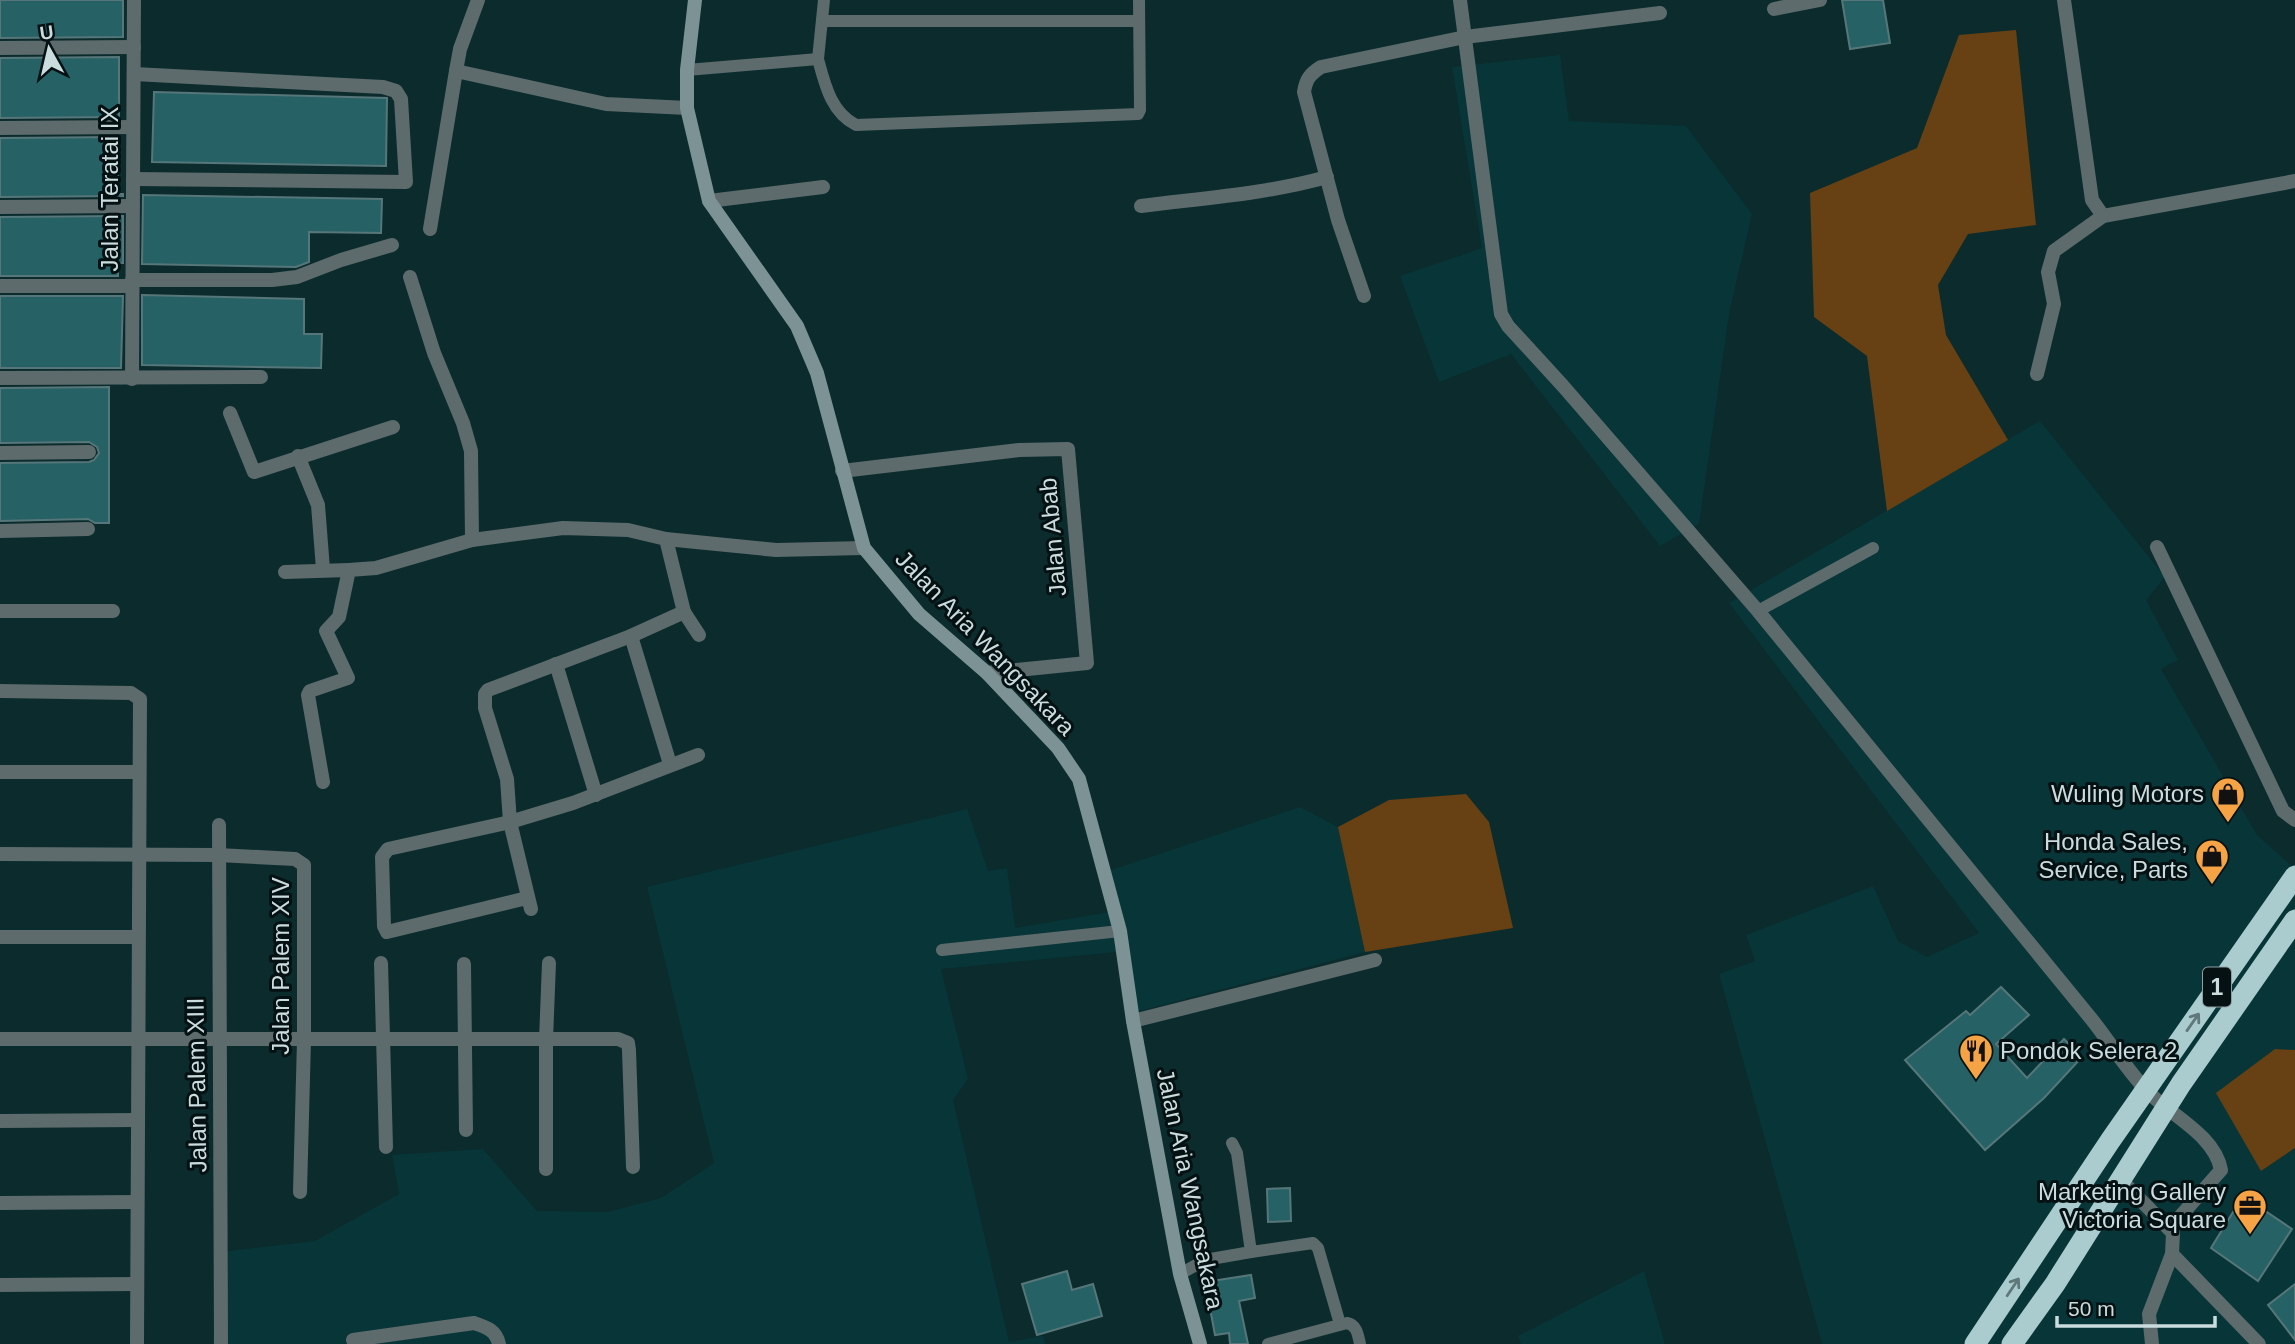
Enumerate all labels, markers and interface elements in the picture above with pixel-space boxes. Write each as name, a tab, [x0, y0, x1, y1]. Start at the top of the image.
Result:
north arrow	[14, 14, 84, 84]
text: U	[38, 21, 55, 44]
street label: Jalan Teratai IX	[96, 107, 123, 272]
street label: Jalan Abab	[1034, 477, 1071, 597]
street label: Jalan Aria Wangsakara	[890, 545, 1081, 741]
shop icon: Wuling Motors	[2209, 775, 2247, 824]
place label: Wuling Motors	[2051, 780, 2204, 807]
place label: Honda Sales, Service, Parts	[2039, 828, 2188, 883]
shop icon: Honda Sales, Service, Parts	[2193, 837, 2231, 886]
street label: Jalan Palem XIV	[267, 877, 294, 1055]
road number: 1	[2203, 968, 2231, 1006]
street label: Jalan Palem XIII	[181, 997, 212, 1173]
one-way arrow	[2186, 1013, 2200, 1033]
restaurant icon: Pondok Selera 2	[1957, 1032, 1995, 1081]
place label: Pondok Selera 2	[2000, 1037, 2177, 1064]
street label: Jalan Aria Wangsakara	[1152, 1066, 1229, 1313]
place label: Marketing Gallery Victoria Square	[2038, 1178, 2226, 1233]
office icon: Marketing Gallery Victoria Square	[2231, 1187, 2269, 1236]
one-way arrow	[2005, 1278, 2020, 1297]
scale bar	[2057, 1284, 2214, 1328]
text: 50 m	[2068, 1297, 2115, 1320]

